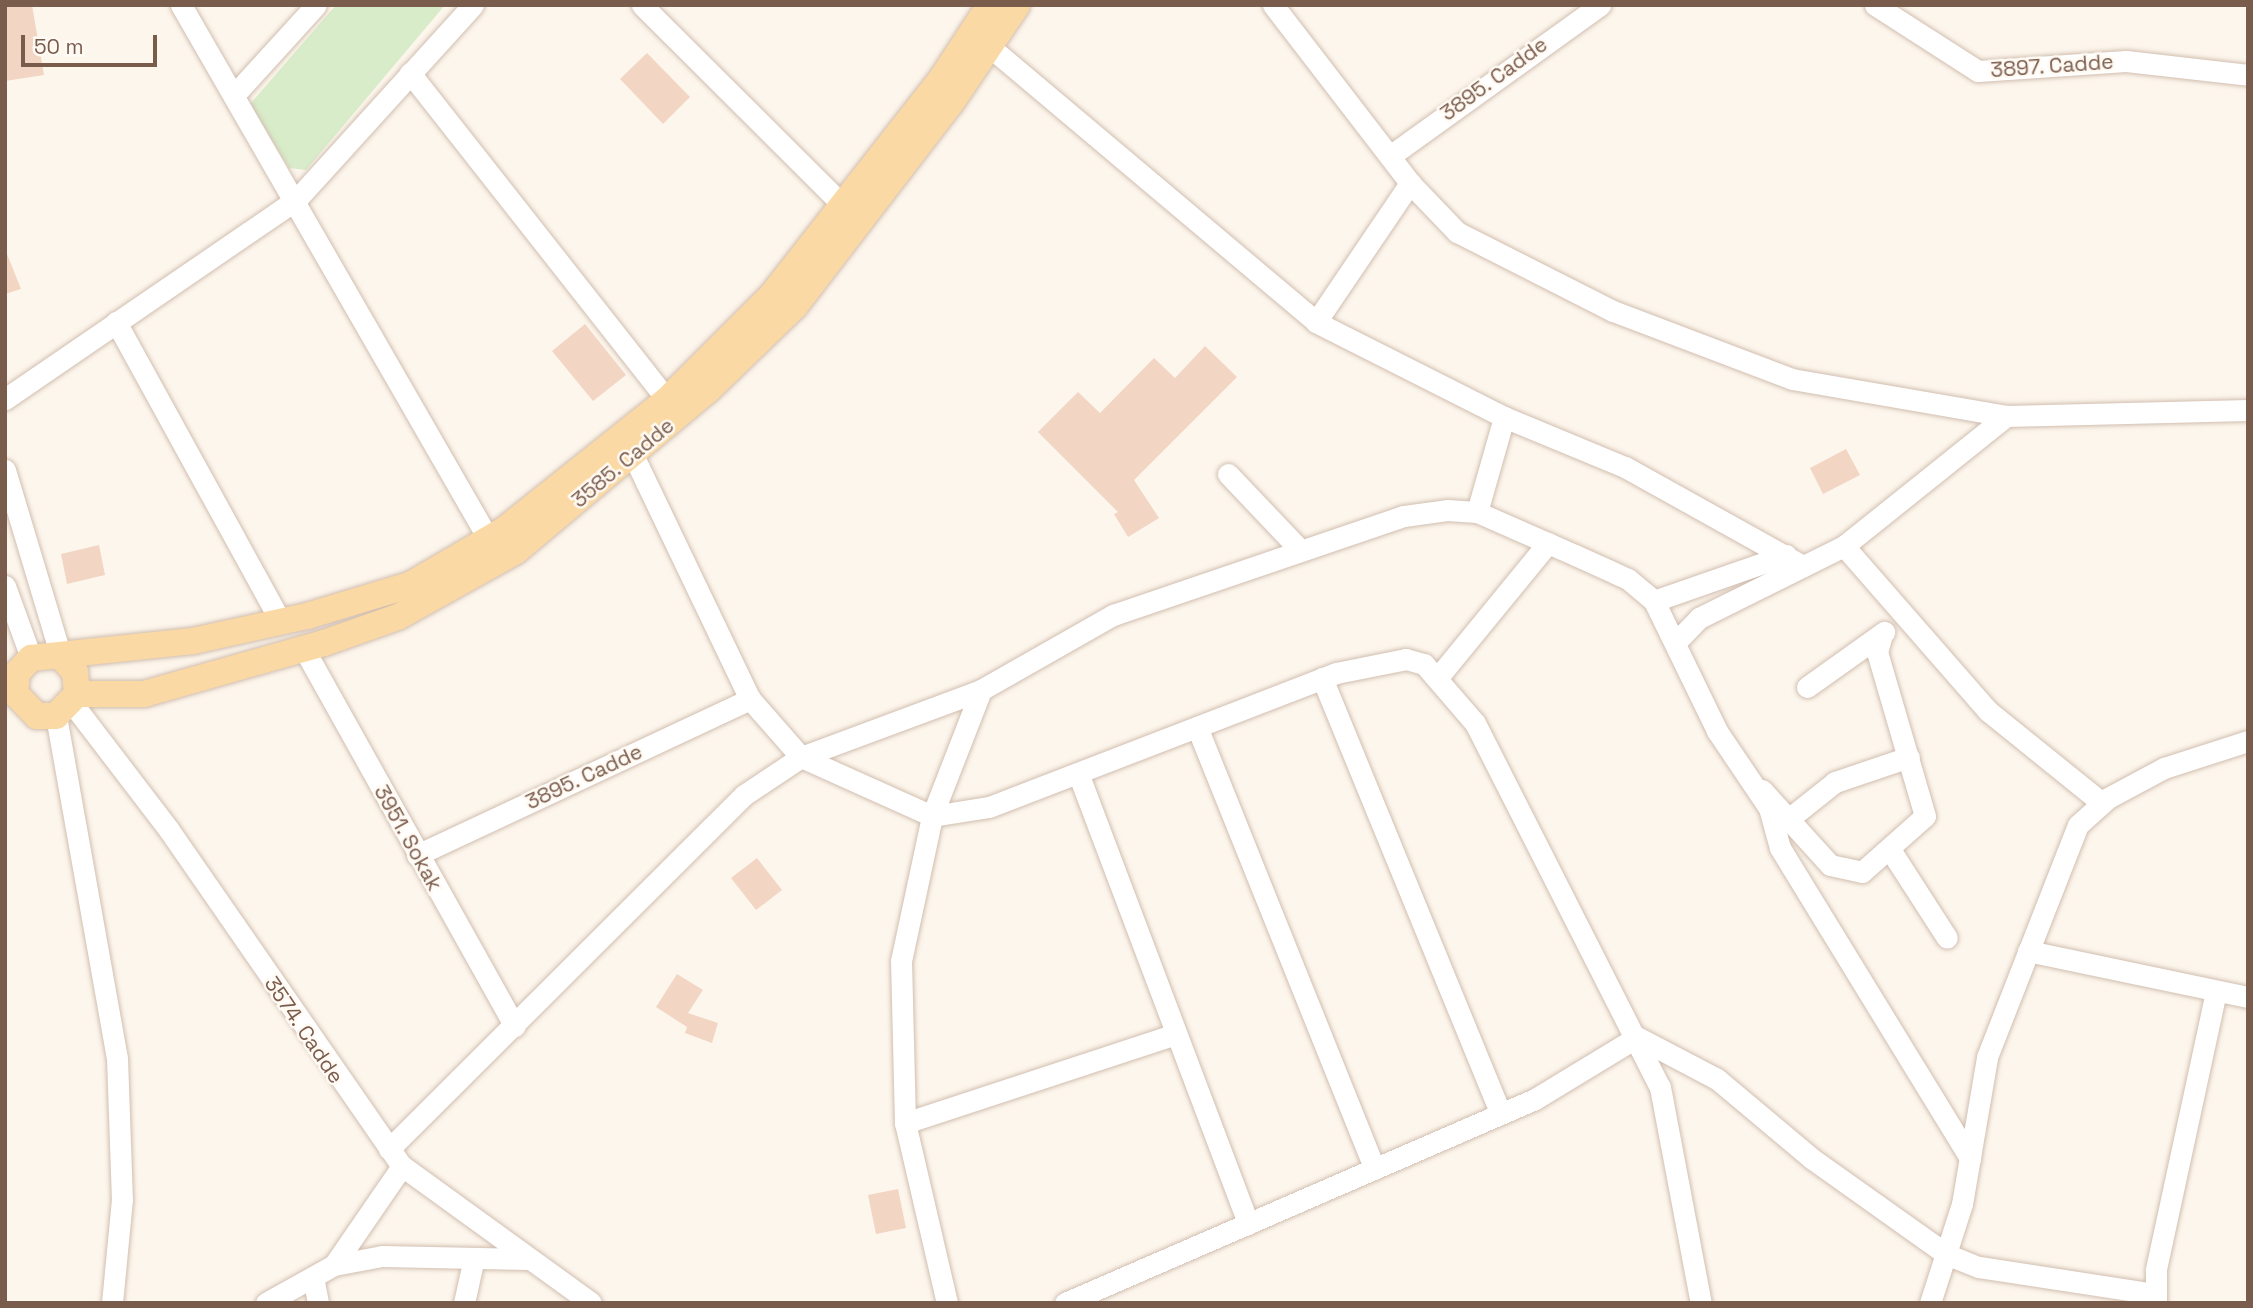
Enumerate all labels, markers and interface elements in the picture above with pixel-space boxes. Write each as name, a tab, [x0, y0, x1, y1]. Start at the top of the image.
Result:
scale bar	[24, 21, 161, 65]
street label: 3895. Cadde	[1435, 32, 1553, 126]
text: 50 m	[34, 33, 84, 60]
street label: 3897. Cadde	[1989, 49, 2115, 83]
street label: 3585. Cadde	[566, 413, 680, 513]
street label: 3895. Cadde	[521, 739, 647, 815]
street label: 3951. Sokak	[368, 780, 448, 896]
street label: 3574. Cadde	[259, 971, 349, 1089]

